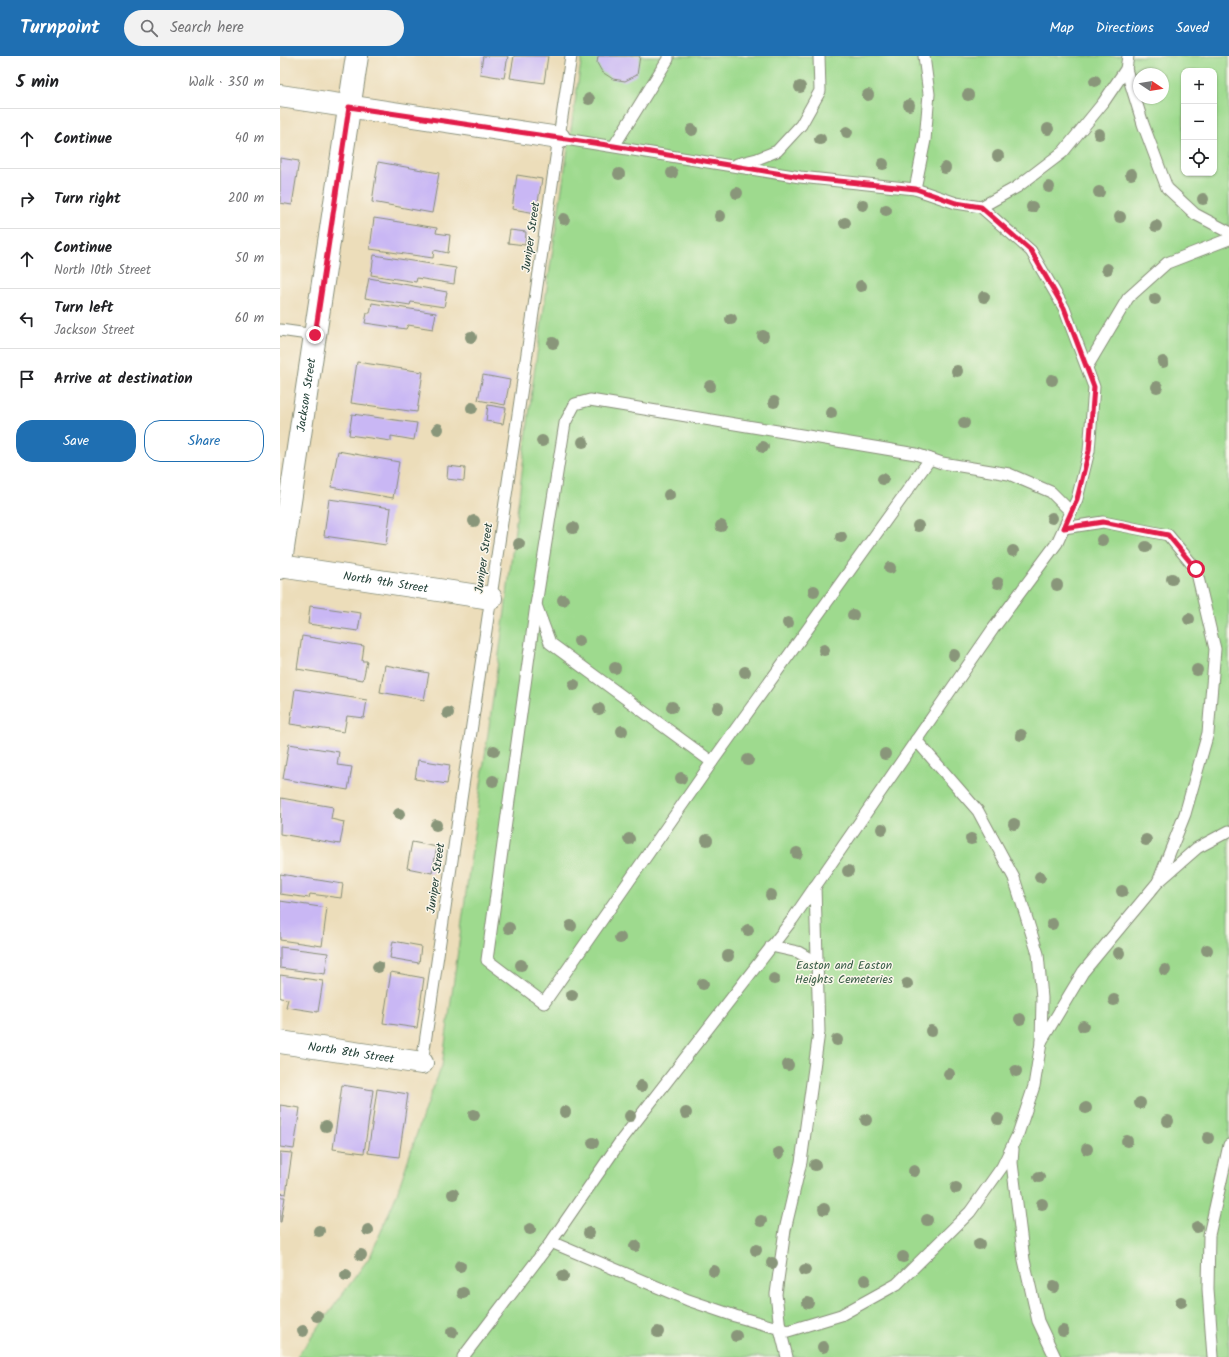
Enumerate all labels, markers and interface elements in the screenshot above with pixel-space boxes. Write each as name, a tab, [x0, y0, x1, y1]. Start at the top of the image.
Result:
search box	[124, 10, 404, 46]
text: Turnpoint	[20, 13, 100, 43]
text: Search here	[170, 16, 244, 40]
icon: search	[138, 17, 160, 39]
text: Map	[1049, 17, 1074, 39]
text: Directions	[1096, 17, 1154, 39]
text: Saved	[1176, 17, 1209, 39]
north arrow	[1133, 68, 1169, 104]
map controls	[1181, 68, 1217, 176]
button: +	[1181, 68, 1217, 104]
text: 5 min	[16, 69, 59, 96]
text: Walk · 350 m	[188, 72, 264, 93]
button: −	[1181, 104, 1217, 140]
text: Continue	[54, 127, 112, 151]
icon: ahead	[16, 128, 38, 150]
text: 40 m	[235, 128, 264, 149]
button: locate	[1181, 140, 1217, 176]
text: Turn right	[54, 187, 121, 211]
icon: right	[16, 188, 38, 210]
text: 200 m	[228, 188, 264, 209]
street label: Juniper Street	[517, 200, 545, 273]
text: Continue	[54, 236, 112, 260]
icon: ahead	[16, 248, 38, 270]
text: 50 m	[235, 248, 264, 269]
text: North 10th Street	[54, 260, 151, 281]
text: Turn left	[54, 296, 114, 320]
icon: left	[16, 308, 38, 330]
text: 60 m	[235, 308, 264, 329]
text: Jackson Street	[54, 320, 135, 341]
route end	[306, 326, 324, 344]
street label: Jackson Street	[291, 356, 321, 433]
text: Arrive at destination	[54, 367, 193, 391]
icon: arrive	[16, 368, 38, 390]
button: Save	[16, 420, 136, 462]
button: Share	[144, 420, 264, 462]
street label: Juniper Street	[470, 521, 498, 594]
route start	[1187, 560, 1205, 578]
street label: North 9th Street	[342, 566, 430, 598]
street label: Juniper Street	[422, 841, 450, 914]
park label: Easton and Easton Heights Cemeteries	[795, 956, 893, 989]
street label: North 8th Street	[307, 1037, 396, 1068]

